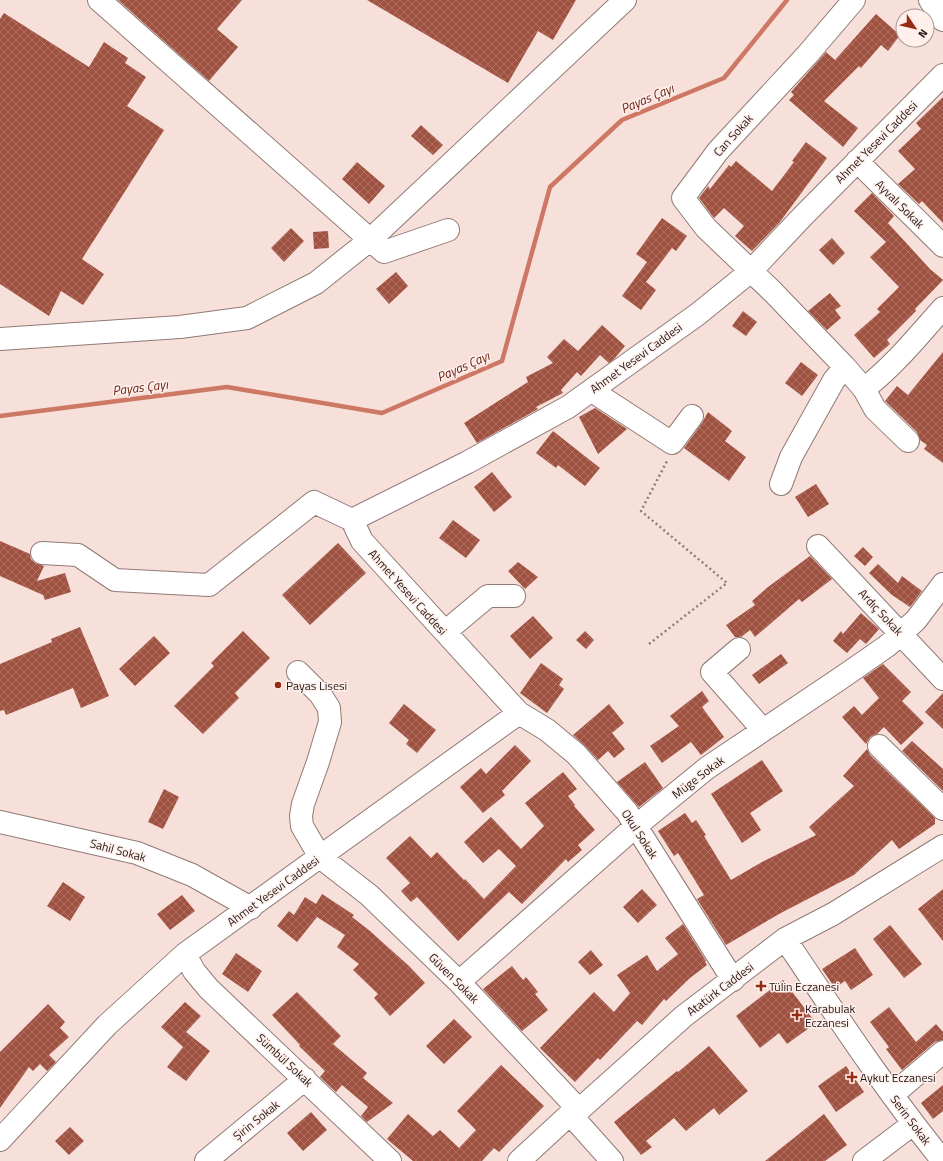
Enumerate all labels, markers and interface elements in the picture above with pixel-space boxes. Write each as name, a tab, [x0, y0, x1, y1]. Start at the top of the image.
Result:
north arrow	[895, 8, 935, 48]
text: N	[914, 26, 932, 41]
water label: Payas Çayı	[617, 77, 678, 118]
street label: Ahmet Yesevi Caddesi	[830, 96, 922, 188]
street label: Can Sokak	[709, 109, 758, 161]
street label: Ayvalı Sokak	[871, 175, 929, 233]
street label: Ahmet Yesevi Caddesi	[586, 318, 686, 398]
water label: Payas Çayı	[433, 345, 494, 386]
water label: Payas Çayı	[111, 374, 170, 400]
street label: Ahmet Yesevi Caddesi	[364, 545, 452, 639]
street label: Ardıç Sokak	[854, 584, 908, 640]
place label: Payas Lisesi	[286, 676, 347, 695]
marker: Payas Lisesi	[273, 680, 283, 690]
street label: Müge Sokak	[668, 751, 729, 803]
street label: Okul Sokak	[617, 805, 663, 863]
street label: Sahil Sokak	[88, 833, 148, 867]
street label: Ahmet Yesevi Caddesi	[223, 851, 323, 931]
street label: Güven Sokak	[424, 948, 484, 1008]
street label: Atatürk Caddesi	[682, 957, 758, 1021]
place label: Tülin Eczanesi	[769, 977, 839, 996]
marker: Tülin Eczanesi	[756, 981, 766, 991]
place label: Karabulak Eczanesi	[805, 999, 855, 1032]
marker: Karabulak Eczanesi	[792, 1010, 802, 1020]
street label: Sümbül Sokak	[252, 1029, 318, 1091]
place label: Aykut Eczanesi	[860, 1068, 936, 1087]
marker: Aykut Eczanesi	[847, 1072, 857, 1082]
street label: Serin Sokak	[886, 1091, 936, 1149]
street label: Şirin Sokak	[229, 1095, 284, 1145]

